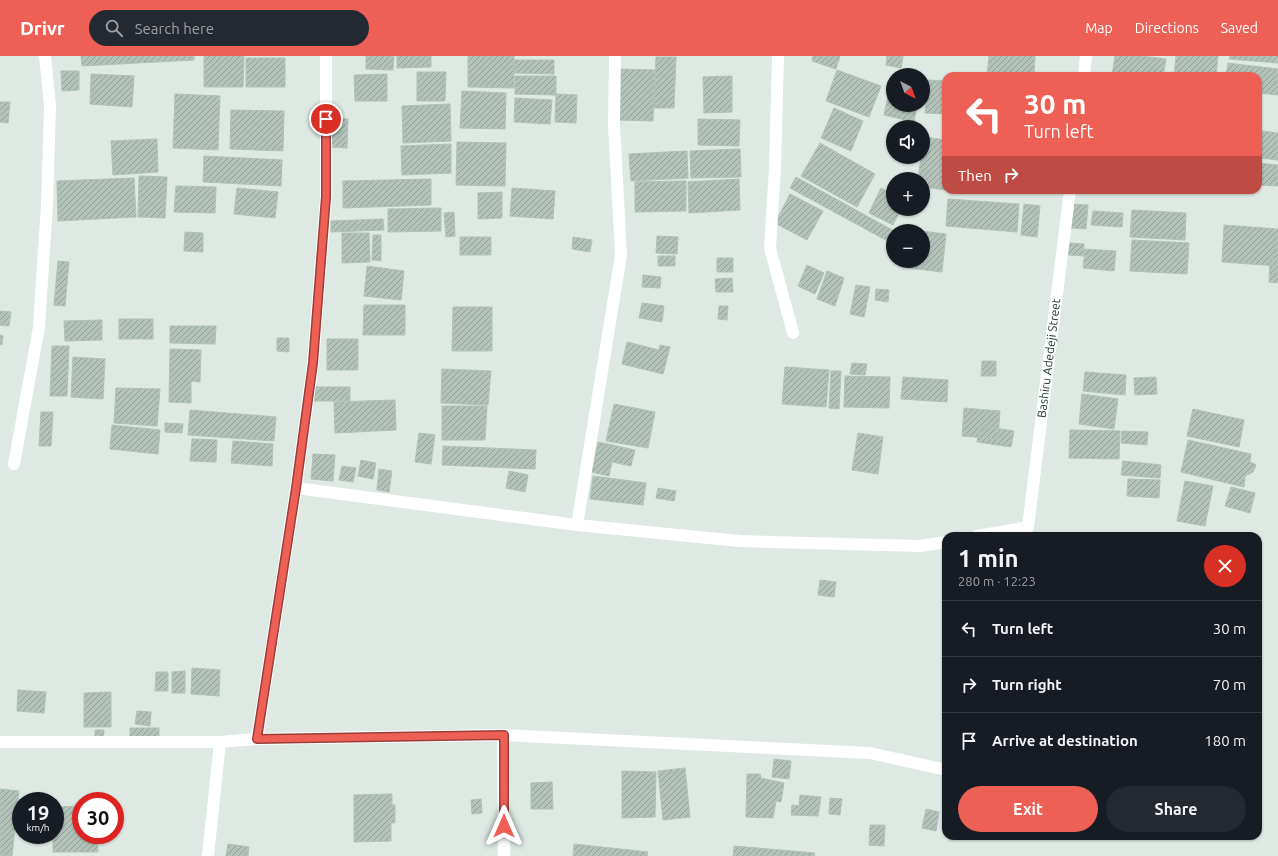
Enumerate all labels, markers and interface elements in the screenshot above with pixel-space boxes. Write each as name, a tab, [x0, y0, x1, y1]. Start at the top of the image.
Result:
search box	[89, 10, 369, 46]
text: Drivr	[20, 17, 65, 39]
icon: search	[103, 17, 125, 39]
text: Search here	[135, 20, 214, 37]
text: Map	[1085, 20, 1113, 36]
text: Directions	[1135, 20, 1199, 36]
text: Saved	[1221, 20, 1258, 36]
north arrow	[886, 68, 930, 112]
map controls	[886, 68, 930, 268]
icon: left	[958, 88, 1010, 140]
text: 30 m	[1024, 88, 1086, 119]
pin	[309, 102, 343, 136]
icon: arrive	[315, 108, 337, 130]
button: sound	[886, 120, 930, 164]
text: Turn left	[1024, 121, 1094, 141]
icon: right	[1000, 164, 1022, 186]
text: Then	[958, 167, 992, 184]
button: +	[886, 172, 930, 216]
button: −	[886, 224, 930, 268]
street label: Bashiru Adedeji Street	[1035, 297, 1062, 418]
text: 1 min	[958, 545, 1019, 572]
button: close	[1204, 545, 1246, 587]
text: 280 m · 12:23	[958, 574, 1036, 588]
icon: left	[958, 618, 980, 640]
text: Turn left	[992, 620, 1053, 637]
text: 30 m	[1213, 620, 1246, 637]
icon: right	[958, 674, 980, 696]
text: Turn right	[992, 676, 1062, 693]
text: 70 m	[1213, 676, 1246, 693]
icon: arrive	[958, 730, 980, 752]
text: Arrive at destination	[992, 732, 1138, 749]
text: 180 m	[1204, 732, 1246, 749]
button: Exit	[958, 786, 1098, 832]
button: Share	[1106, 786, 1246, 832]
speed limit sign: 30	[72, 792, 124, 844]
text: 19	[27, 801, 49, 824]
position arrow	[483, 805, 525, 847]
text: km/h	[26, 822, 50, 833]

